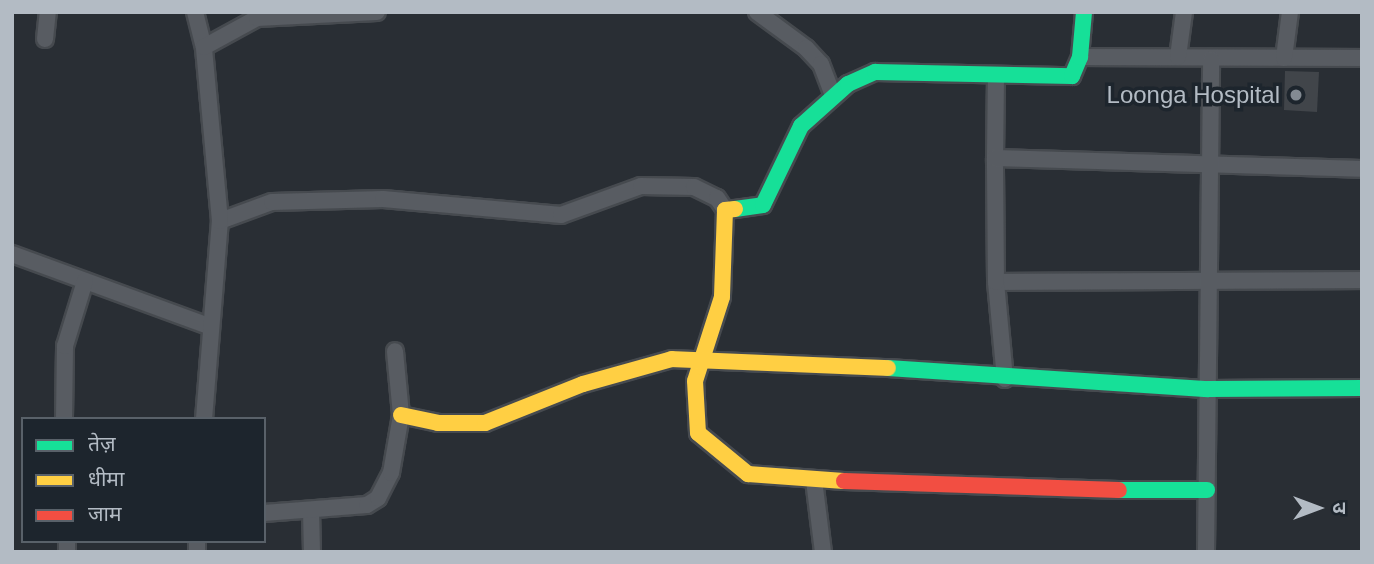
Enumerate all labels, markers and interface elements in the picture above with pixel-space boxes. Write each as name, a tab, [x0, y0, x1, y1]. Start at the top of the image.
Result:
place label: Loonga Hospital	[1107, 81, 1280, 109]
marker: Loonga Hospital	[1286, 85, 1306, 105]
legend	[21, 417, 266, 543]
text: तेज़	[88, 432, 116, 455]
text: धीमा	[88, 467, 124, 490]
north arrow	[1283, 473, 1353, 543]
text: जाम	[88, 502, 122, 525]
text: उ	[1329, 502, 1350, 514]

